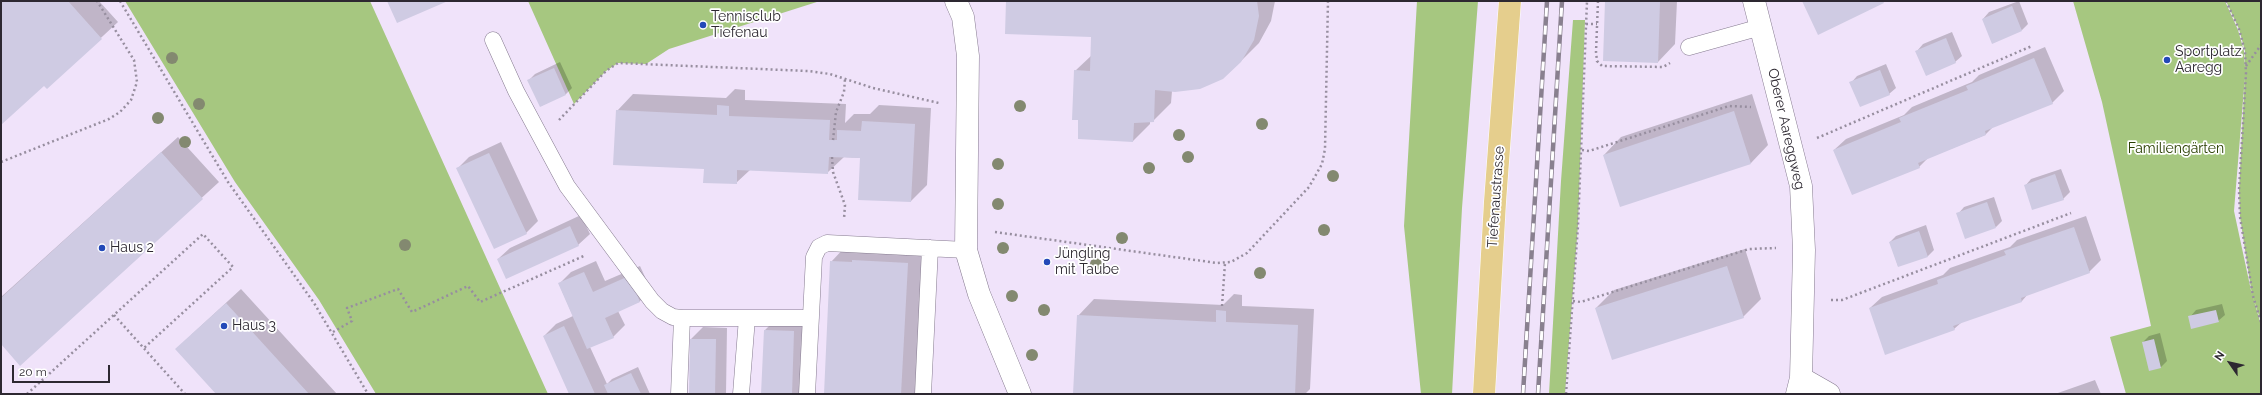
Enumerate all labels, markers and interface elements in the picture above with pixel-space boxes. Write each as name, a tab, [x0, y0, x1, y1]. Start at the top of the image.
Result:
place label: Tennisclub Tiefenau	[711, 9, 781, 42]
marker: Tennisclub Tiefenau	[698, 20, 708, 30]
place label: Sportplatz Aaregg	[2175, 44, 2242, 76]
marker: Sportplatz Aaregg	[2162, 55, 2172, 65]
street label: Oberer Aareggweg	[1764, 67, 1808, 191]
park label: Familiengärten	[2128, 141, 2224, 157]
street label: Tiefenaustrasse	[1484, 145, 1508, 249]
place label: Haus 2	[110, 240, 154, 256]
marker: Haus 2	[97, 243, 107, 253]
place label: Jüngling mit Taube	[1055, 246, 1119, 278]
marker: Jüngling mit Taube	[1042, 257, 1052, 267]
place label: Haus 3	[232, 318, 276, 334]
marker: Haus 3	[219, 321, 229, 331]
north arrow	[2210, 343, 2250, 383]
text: N	[2212, 349, 2227, 363]
scale bar	[14, 357, 112, 383]
text: 20 m	[19, 365, 47, 379]

